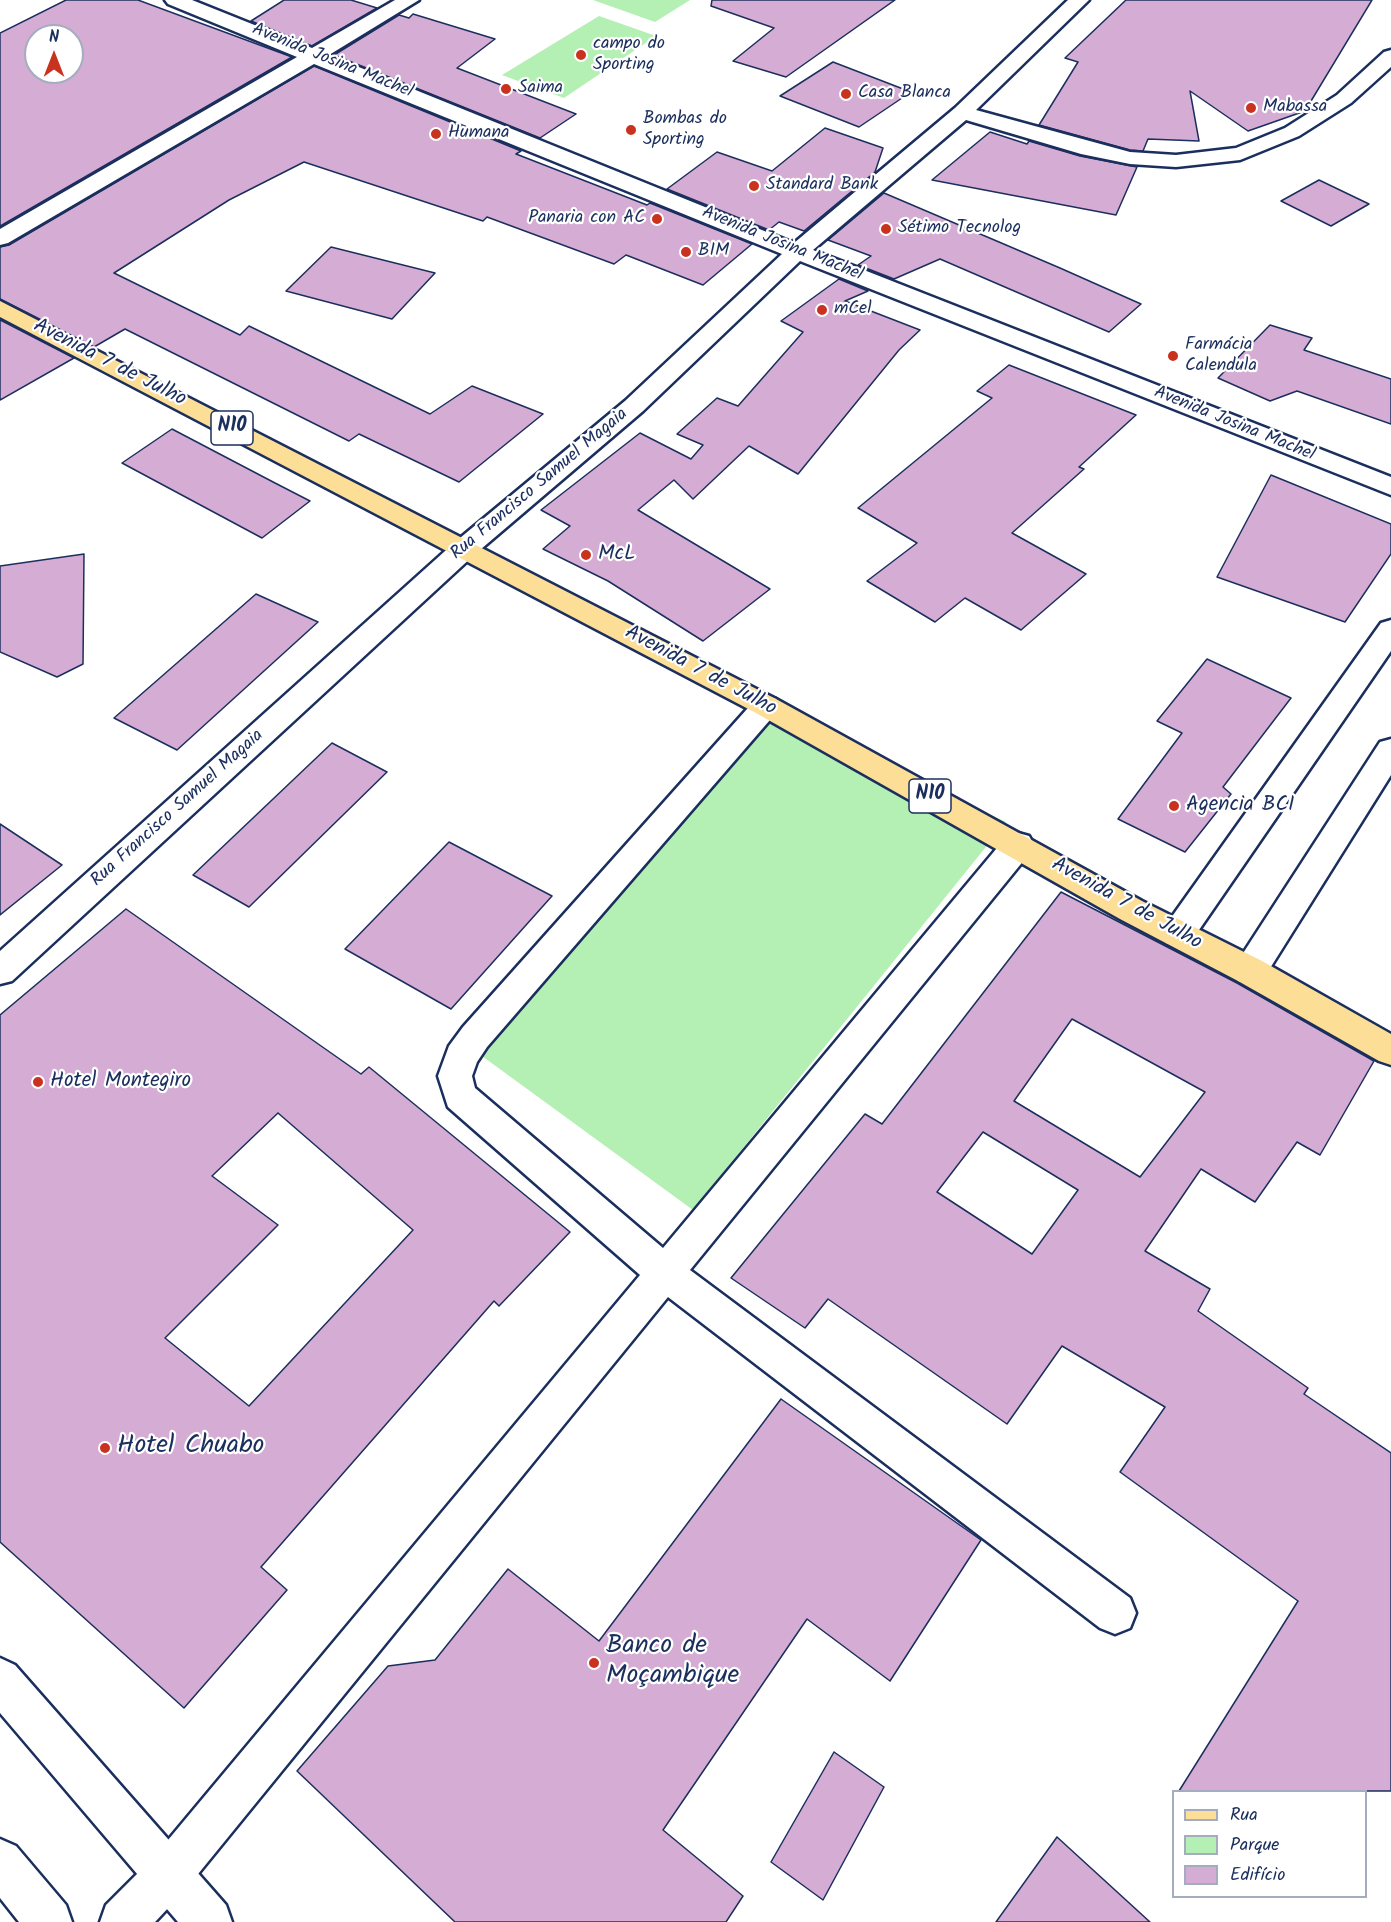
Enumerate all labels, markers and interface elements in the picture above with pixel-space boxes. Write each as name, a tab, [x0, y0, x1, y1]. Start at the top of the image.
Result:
street label: Avenida Josina Machel	[248, 20, 416, 104]
north arrow	[24, 24, 84, 84]
text: N	[49, 25, 59, 50]
place label: campo do Sporting	[593, 34, 665, 76]
marker: campo do Sporting	[574, 48, 588, 62]
place label: Saima	[518, 78, 563, 100]
marker: Saima	[499, 82, 513, 96]
place label: Casa Blanca	[858, 83, 951, 105]
marker: Casa Blanca	[839, 87, 853, 101]
place label: Mabassa	[1263, 97, 1327, 119]
marker: Mabassa	[1244, 101, 1258, 115]
place label: Bombas do Sporting	[643, 109, 727, 152]
place label: Humana	[448, 123, 510, 145]
marker: Bombas do Sporting	[624, 123, 638, 137]
marker: Humana	[429, 127, 443, 141]
place label: Standard Bank	[766, 175, 878, 197]
marker: Standard Bank	[747, 179, 761, 193]
street label: Avenida Josina Machel	[698, 203, 866, 287]
place label: Panaria con AC	[528, 208, 645, 230]
marker: Panaria con AC	[650, 212, 664, 226]
place label: Sétimo Tecnolog	[898, 218, 1021, 240]
marker: Sétimo Tecnolog	[879, 222, 893, 236]
place label: BIM	[698, 241, 729, 263]
marker: BIM	[679, 245, 693, 259]
place label: mCel	[834, 299, 872, 321]
marker: mCel	[815, 303, 829, 317]
street label: Avenida 7 de Julho	[28, 315, 190, 413]
place label: Farmácia Calendula	[1185, 335, 1257, 378]
marker: Farmácia Calendula	[1166, 349, 1180, 363]
street label: Avenida Josina Machel	[1150, 383, 1318, 467]
street label: Rua Francisco Samuel Magaia	[447, 405, 633, 565]
road number: N10	[211, 411, 253, 445]
place label: McL	[598, 542, 635, 568]
marker: McL	[579, 548, 593, 562]
street label: Avenida 7 de Julho	[620, 621, 780, 723]
street label: Rua Francisco Samuel Magaia	[87, 726, 269, 892]
road number: N10	[909, 779, 951, 813]
place label: Agencia BCI	[1186, 793, 1294, 819]
marker: Agencia BCI	[1167, 799, 1181, 813]
street label: Avenida 7 de Julho	[1046, 853, 1206, 957]
place label: Hotel Montegiro	[50, 1069, 191, 1095]
marker: Hotel Montegiro	[31, 1075, 45, 1089]
place label: Hotel Chuabo	[117, 1432, 264, 1464]
marker: Hotel Chuabo	[98, 1441, 112, 1455]
place label: Banco de Moçambique	[606, 1632, 739, 1694]
marker: Banco de Moçambique	[587, 1656, 601, 1670]
legend	[1172, 1790, 1367, 1898]
text: Rua	[1230, 1801, 1258, 1830]
text: Parque	[1230, 1831, 1279, 1860]
text: Edifício	[1230, 1861, 1285, 1890]

